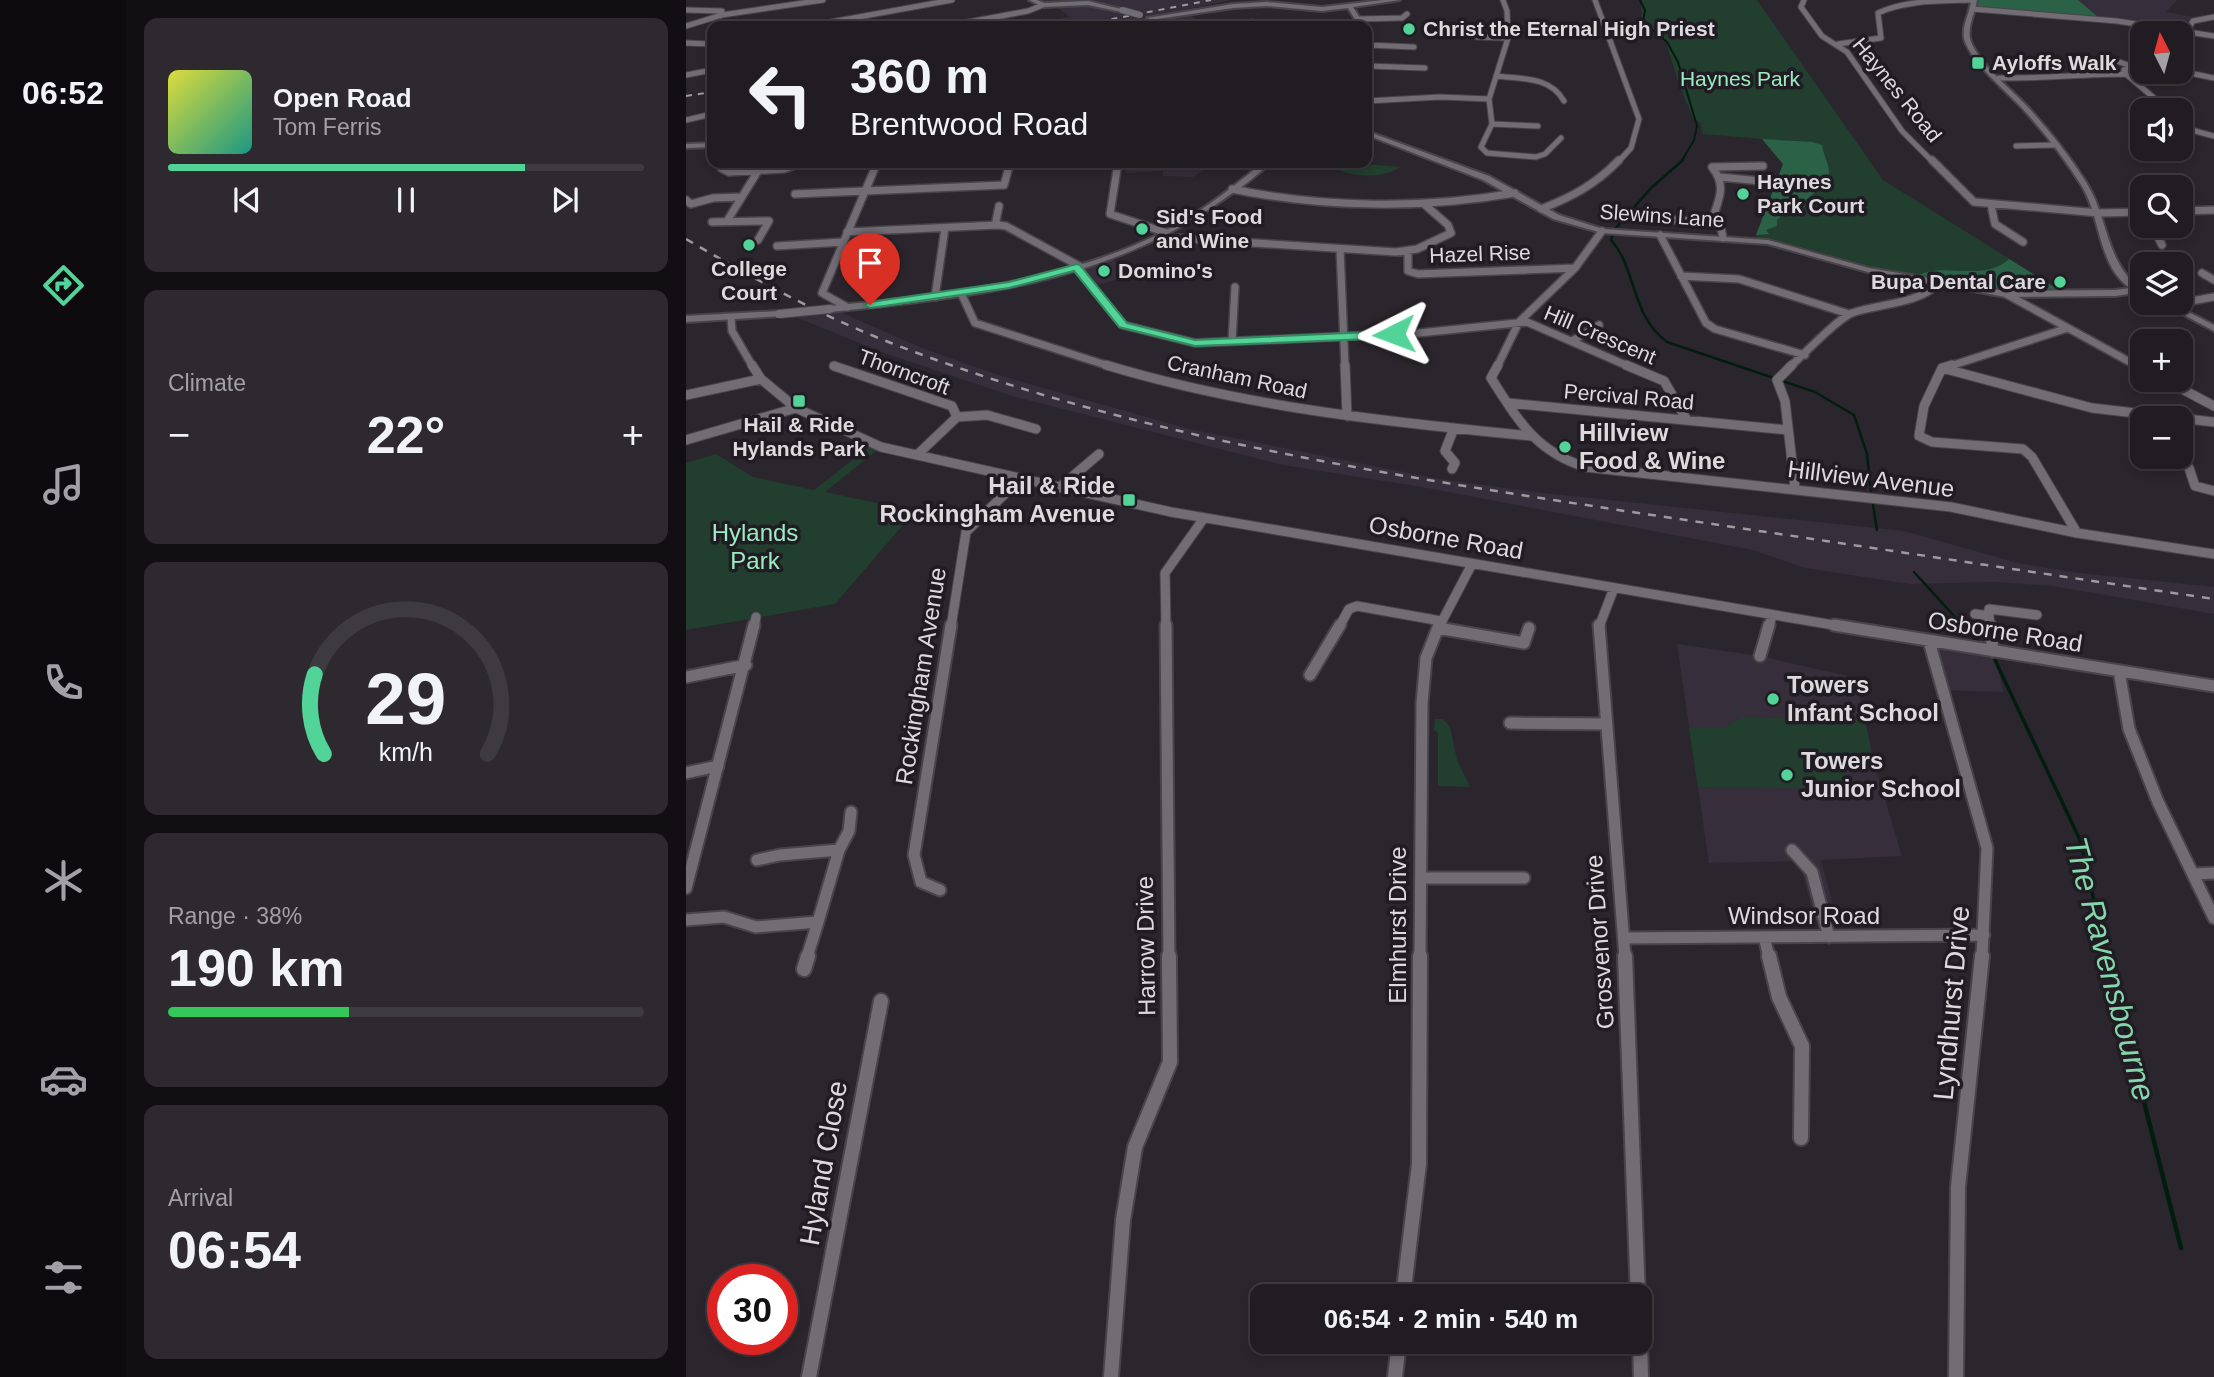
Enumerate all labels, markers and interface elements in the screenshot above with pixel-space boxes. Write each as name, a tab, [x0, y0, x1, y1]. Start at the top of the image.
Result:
place label: Christ the Eternal High Priest	[1423, 17, 1715, 40]
marker: Christ the Eternal High Priest	[1401, 21, 1417, 37]
north arrow	[2130, 21, 2193, 84]
map controls	[2130, 21, 2193, 469]
street label: Haynes Road	[1848, 33, 1946, 146]
icon: left	[735, 49, 826, 140]
text: 360 m	[850, 49, 989, 103]
place label: Ayloffs Walk	[1992, 51, 2117, 74]
marker: Ayloffs Walk	[1970, 55, 1986, 71]
park label: Haynes Park	[1680, 67, 1801, 90]
text: 06:52	[22, 75, 104, 111]
text: Open Road	[273, 83, 412, 113]
button: sound	[2130, 98, 2193, 161]
text: Brentwood Road	[850, 106, 1088, 142]
text: Tom Ferris	[273, 114, 382, 140]
place label: Haynes Park Court	[1757, 170, 1864, 217]
button: search	[2130, 175, 2193, 238]
icon: previous	[228, 181, 266, 219]
icon: pause	[387, 181, 425, 219]
icon: next	[546, 181, 584, 219]
marker: Haynes Park Court	[1735, 186, 1751, 202]
street label: Slewins Lane	[1599, 200, 1725, 231]
place label: Sid's Food and Wine	[1156, 205, 1263, 252]
marker: Sid's Food and Wine	[1134, 221, 1150, 237]
pin	[840, 233, 900, 305]
marker: College Court	[741, 237, 757, 253]
street label: Hazel Rise	[1429, 240, 1531, 267]
icon: arrive	[851, 244, 889, 282]
button: layers	[2130, 252, 2193, 315]
place label: College Court	[711, 257, 787, 304]
place label: Domino's	[1118, 259, 1213, 282]
icon: directions	[39, 261, 88, 310]
marker: Domino's	[1096, 263, 1112, 279]
place label: Bupa Dental Care	[1871, 270, 2046, 293]
marker: Bupa Dental Care	[2052, 274, 2068, 290]
position arrow	[1357, 297, 1431, 371]
street label: Hill Crescent	[1541, 301, 1660, 368]
button: +	[2130, 329, 2193, 392]
street label: Thorncroft	[855, 344, 953, 399]
street label: Cranham Road	[1165, 350, 1309, 403]
text: Climate	[168, 370, 246, 396]
street label: Percival Road	[1563, 379, 1695, 414]
marker: Hail & Ride Hylands Park	[791, 393, 807, 409]
text: 22°	[367, 406, 445, 464]
button: −	[2130, 406, 2193, 469]
place label: Hail & Ride Hylands Park	[732, 413, 866, 460]
text: −	[168, 414, 190, 456]
text: +	[622, 414, 644, 456]
place label: Hillview Food & Wine	[1579, 419, 1725, 474]
marker: Hillview Food & Wine	[1557, 439, 1573, 455]
street label: Hillview Avenue	[1786, 455, 1956, 502]
icon: music	[39, 460, 88, 509]
place label: Hail & Ride Rockingham Avenue	[879, 472, 1115, 527]
marker: Hail & Ride Rockingham Avenue	[1121, 492, 1137, 508]
street label: Osborne Road	[1367, 511, 1525, 564]
park label: Hylands Park	[712, 519, 798, 574]
street label: Rockingham Avenue	[890, 565, 951, 787]
street label: Osborne Road	[1926, 606, 2084, 657]
icon: phone	[39, 658, 88, 707]
text: 29	[366, 659, 446, 740]
place label: Towers Infant School	[1787, 671, 1939, 726]
marker: Towers Infant School	[1765, 691, 1781, 707]
text: km/h	[379, 738, 433, 766]
place label: Towers Junior School	[1801, 747, 1961, 802]
marker: Towers Junior School	[1779, 767, 1795, 783]
water label: The Ravensbourne	[2057, 833, 2163, 1105]
street label: Elmhurst Drive	[1384, 846, 1411, 1004]
street label: Grosvenor Drive	[1580, 854, 1619, 1030]
icon: climate	[39, 856, 88, 905]
street label: Harrow Drive	[1131, 876, 1160, 1016]
street label: Windsor Road	[1728, 902, 1880, 929]
text: Range · 38%	[168, 903, 302, 929]
street label: Lyndhurst Drive	[1928, 905, 1975, 1102]
text: 190 km	[168, 939, 344, 997]
icon: car	[39, 1055, 88, 1104]
street label: Hyland Close	[794, 1078, 853, 1248]
text: Arrival	[168, 1185, 233, 1211]
text: 06:54	[168, 1221, 301, 1279]
icon: filters	[39, 1253, 88, 1302]
speed limit sign: 30	[707, 1264, 798, 1355]
text: 06:54 · 2 min · 540 m	[1324, 1304, 1578, 1334]

